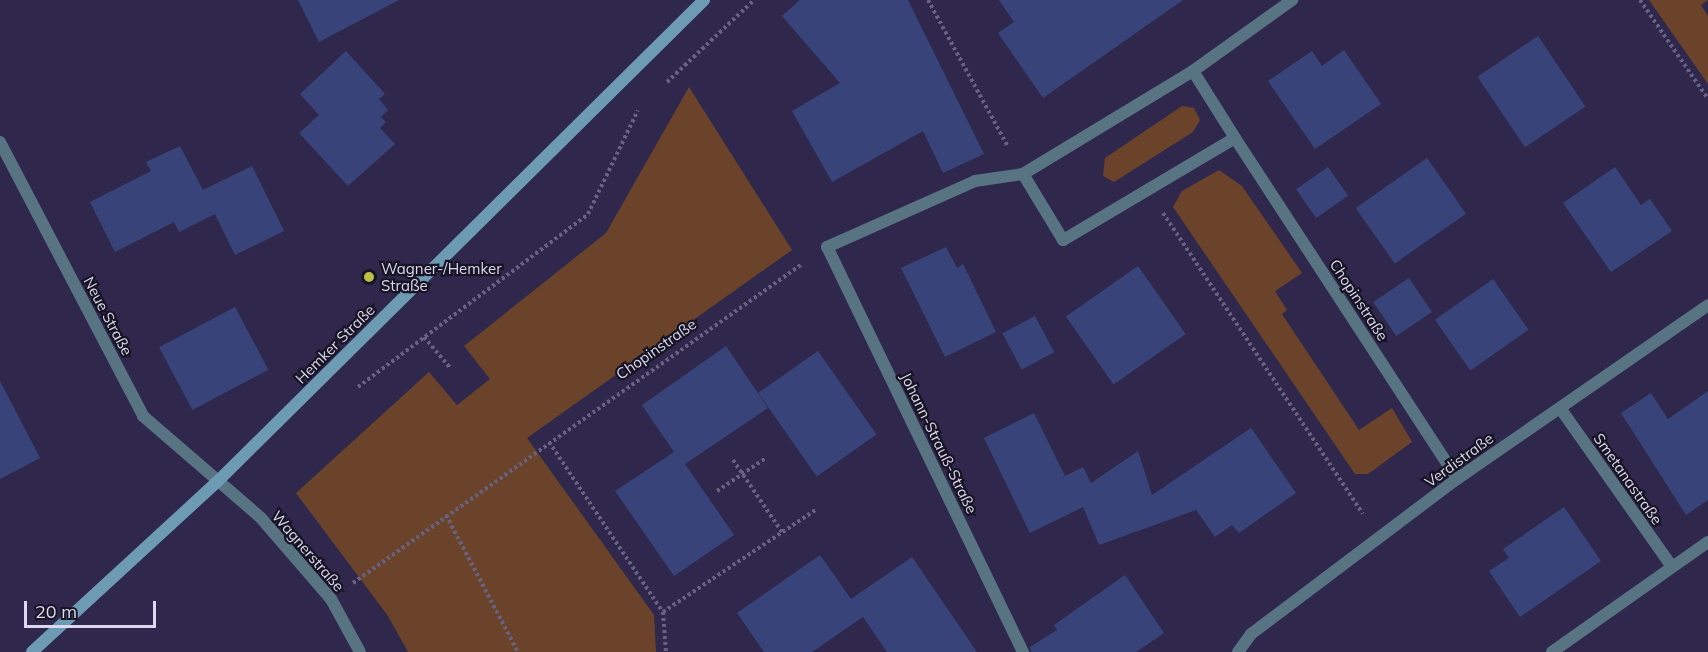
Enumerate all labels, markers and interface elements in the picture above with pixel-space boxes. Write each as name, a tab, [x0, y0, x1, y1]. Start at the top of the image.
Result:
street label: Chopinstraße	[1326, 256, 1392, 344]
place label: Wagner-/Hemker Straße	[381, 259, 502, 294]
marker: Wagner-/Hemker Straße	[362, 270, 376, 284]
street label: Neue Straße	[80, 273, 136, 359]
street label: Hemker Straße	[292, 301, 378, 387]
street label: Chopinstraße	[612, 315, 700, 383]
street label: Johann-Strauß-Straße	[897, 369, 981, 517]
street label: Verdistraße	[1421, 429, 1497, 491]
street label: Smetanastraße	[1590, 430, 1666, 528]
street label: Wagnerstraße	[268, 507, 348, 595]
scale bar	[27, 589, 159, 627]
text: 20 m	[35, 600, 77, 623]

